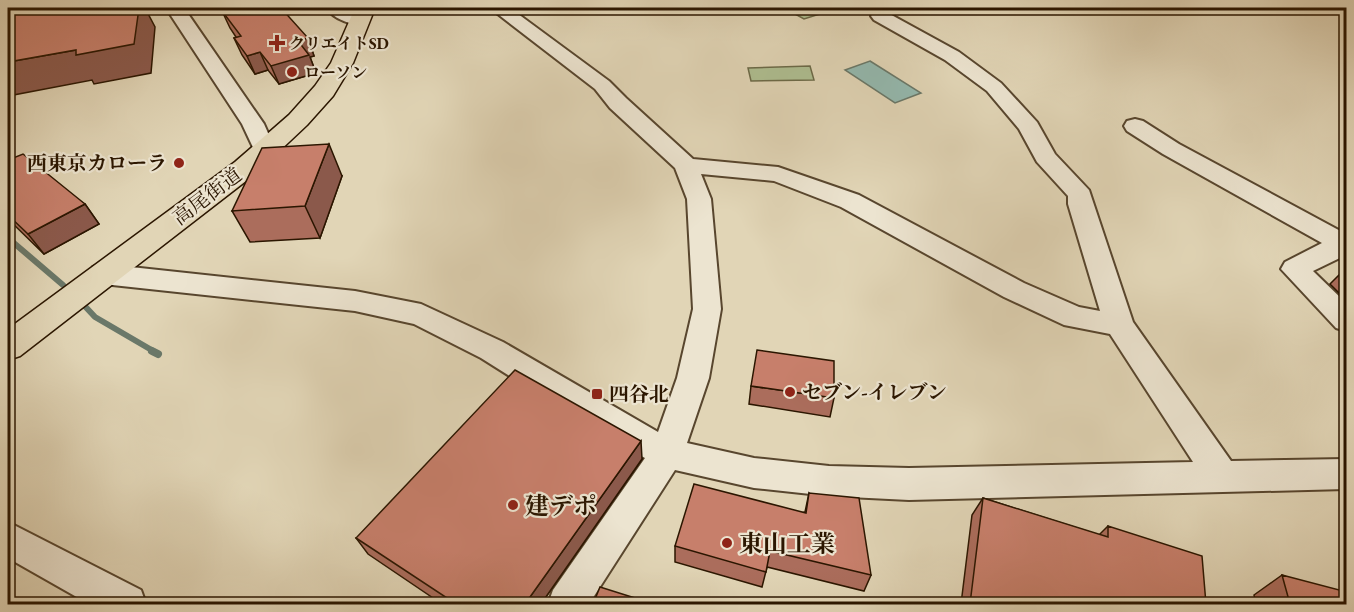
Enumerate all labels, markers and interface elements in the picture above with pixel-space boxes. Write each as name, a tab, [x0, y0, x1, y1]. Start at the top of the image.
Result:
place label: クリエイトSD	[289, 33, 389, 54]
marker: クリエイトSD	[270, 36, 284, 50]
place label: ローソン	[304, 62, 367, 83]
marker: ローソン	[285, 65, 299, 79]
place label: 西東京カローラ	[27, 150, 167, 176]
marker: 西東京カローラ	[172, 156, 186, 170]
street label: 高尾街道	[167, 162, 247, 230]
place label: セブン-イレブン	[802, 379, 947, 405]
place label: 四谷北	[609, 381, 669, 407]
marker: セブン-イレブン	[783, 385, 797, 399]
marker: 四谷北	[590, 387, 604, 401]
place label: 建デポ	[525, 490, 597, 521]
marker: 建デポ	[506, 498, 520, 512]
place label: 東山工業	[739, 528, 835, 559]
marker: 東山工業	[720, 536, 734, 550]

